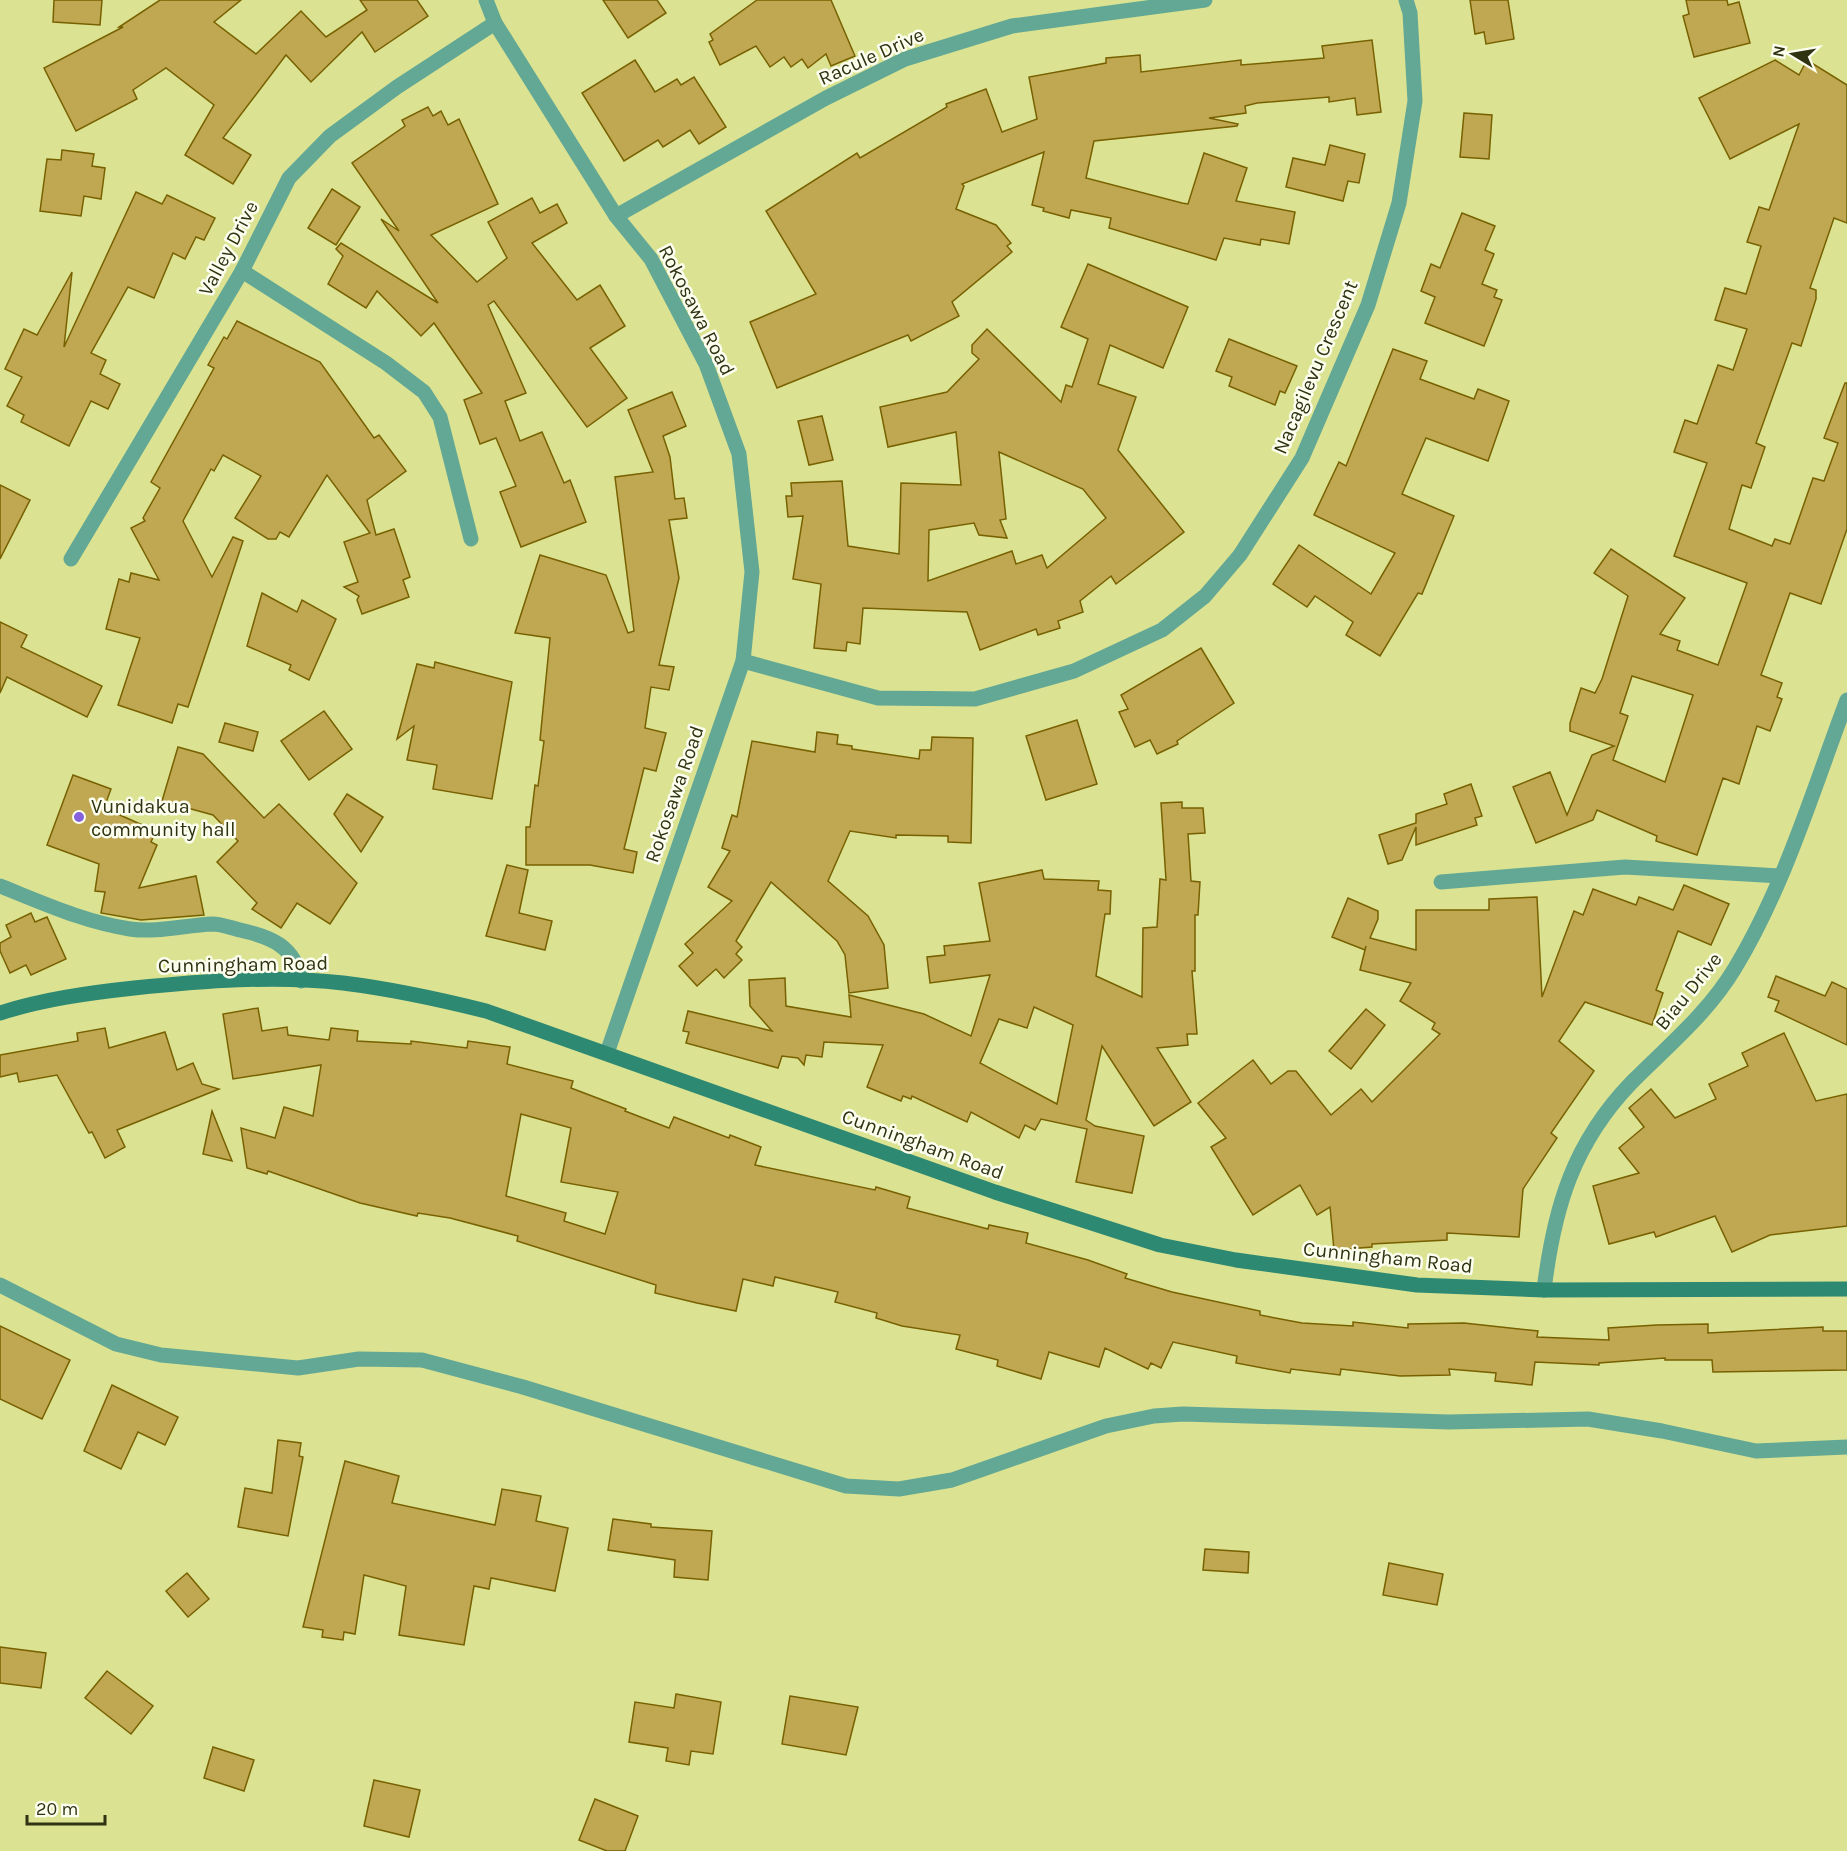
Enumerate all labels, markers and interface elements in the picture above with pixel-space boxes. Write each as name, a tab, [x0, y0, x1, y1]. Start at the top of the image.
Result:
street label: Racule Drive	[815, 23, 928, 90]
north arrow	[1763, 24, 1823, 84]
text: N	[1768, 44, 1789, 59]
street label: Valley Drive	[194, 197, 263, 299]
street label: Rokosawa Road	[654, 241, 739, 379]
street label: Nacagilevu Crescent	[1268, 276, 1363, 458]
street label: Rokosawa Road	[640, 723, 709, 866]
place label: Vunidakua community hall	[91, 795, 236, 841]
marker: Vunidakua community hall	[72, 810, 86, 824]
street label: Biau Drive	[1650, 948, 1727, 1035]
street label: Cunningham Road	[158, 952, 328, 977]
street label: Cunningham Road	[839, 1105, 1007, 1184]
street label: Cunningham Road	[1302, 1237, 1474, 1278]
scale bar	[27, 1788, 105, 1826]
text: 20 m	[36, 1798, 78, 1820]

